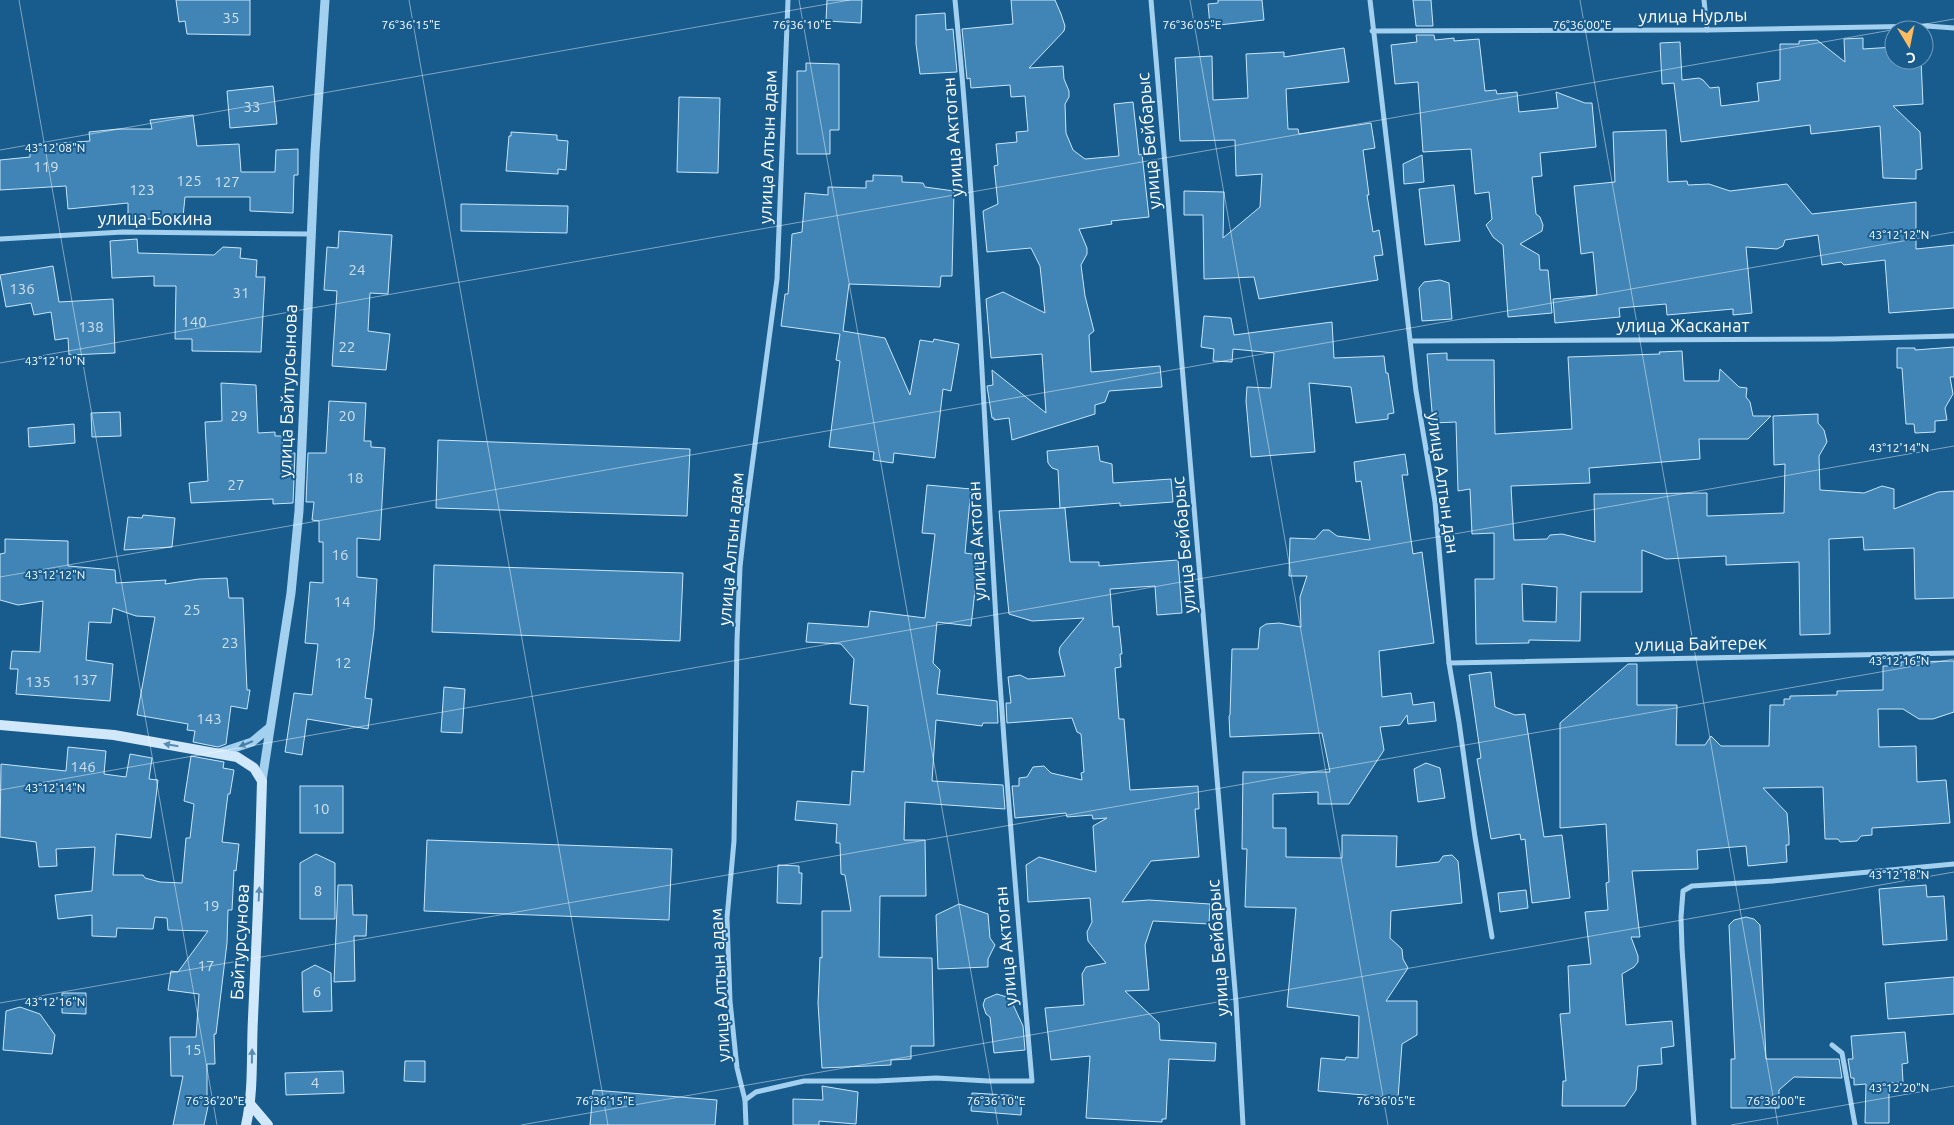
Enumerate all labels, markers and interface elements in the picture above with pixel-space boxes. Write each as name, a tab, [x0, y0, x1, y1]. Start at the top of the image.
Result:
street label: улица Нурлы	[1638, 4, 1748, 26]
house number: 35	[223, 9, 239, 26]
text: 76°36'15"E	[382, 18, 441, 31]
text: 76°36'10"E	[773, 18, 832, 31]
text: 76°36'05"E	[1163, 18, 1222, 31]
text: 76°36'00"E	[1553, 18, 1612, 31]
north arrow	[1884, 20, 1934, 70]
text: С	[1905, 49, 1917, 66]
street label: улица Алтын адам	[754, 70, 780, 224]
street label: улица Бейбарыс	[1132, 72, 1164, 210]
street label: улица Актоган	[938, 77, 966, 198]
house number: 33	[244, 98, 260, 115]
text: 43°12'08"N	[25, 141, 85, 154]
house number: 119	[33, 158, 59, 175]
house number: 125	[176, 172, 202, 189]
house number: 127	[214, 173, 240, 190]
house number: 123	[129, 181, 155, 198]
street label: улица Бокина	[98, 208, 212, 228]
text: 43°12'12"N	[1869, 228, 1929, 241]
house number: 24	[349, 261, 365, 278]
house number: 136	[9, 280, 35, 297]
house number: 31	[233, 284, 249, 301]
street label: улица Байтурсынова	[274, 304, 300, 478]
house number: 140	[181, 313, 207, 330]
street label: улица Жасканат	[1617, 315, 1749, 335]
house number: 138	[78, 318, 104, 335]
house number: 22	[339, 338, 355, 355]
text: 43°12'10"N	[25, 354, 85, 367]
house number: 29	[231, 407, 247, 424]
house number: 20	[339, 407, 355, 424]
street label: улица Алтын дан	[1424, 411, 1464, 555]
text: 43°12'14"N	[1869, 441, 1929, 454]
house number: 18	[347, 469, 363, 486]
street label: улица Алтын адам	[713, 471, 747, 627]
house number: 27	[228, 476, 244, 493]
street label: улица Бейбарыс	[1167, 476, 1199, 614]
street label: улица Актоган	[963, 481, 989, 601]
house number: 16	[332, 546, 348, 563]
text: 43°12'12"N	[25, 568, 85, 581]
house number: 14	[334, 593, 350, 610]
house number: 25	[184, 601, 200, 618]
street label: улица Байтерек	[1635, 632, 1767, 654]
house number: 23	[222, 634, 238, 651]
house number: 12	[335, 654, 351, 671]
text: 43°12'16"N	[1869, 654, 1929, 667]
house number: 137	[72, 671, 98, 688]
house number: 135	[25, 673, 51, 690]
house number: 143	[196, 710, 222, 727]
one-way arrow	[239, 740, 253, 748]
one-way arrow	[163, 741, 179, 749]
house number: 146	[70, 758, 96, 775]
text: 43°12'14"N	[25, 781, 85, 794]
house number: 10	[313, 800, 329, 817]
text: 43°12'18"N	[1869, 868, 1929, 881]
street label: улица Бейбарыс	[1202, 879, 1232, 1017]
house number: 8	[314, 882, 322, 899]
street label: Байтурсунова	[226, 883, 252, 1000]
street label: улица Актоган	[990, 885, 1020, 1007]
one-way arrow	[256, 886, 264, 902]
house number: 19	[203, 897, 219, 914]
street label: улица Алтын адам	[705, 908, 733, 1063]
house number: 17	[198, 957, 214, 974]
house number: 6	[313, 983, 321, 1000]
text: 43°12'16"N	[25, 995, 85, 1008]
house number: 15	[185, 1041, 201, 1058]
one-way arrow	[248, 1048, 256, 1064]
house number: 4	[311, 1074, 319, 1091]
text: 43°12'20"N	[1869, 1081, 1929, 1094]
text: 76°36'20"E	[186, 1094, 245, 1107]
text: 76°36'15"E	[576, 1094, 635, 1107]
text: 76°36'10"E	[967, 1094, 1026, 1107]
text: 76°36'05"E	[1357, 1094, 1416, 1107]
text: 76°36'00"E	[1747, 1094, 1806, 1107]

